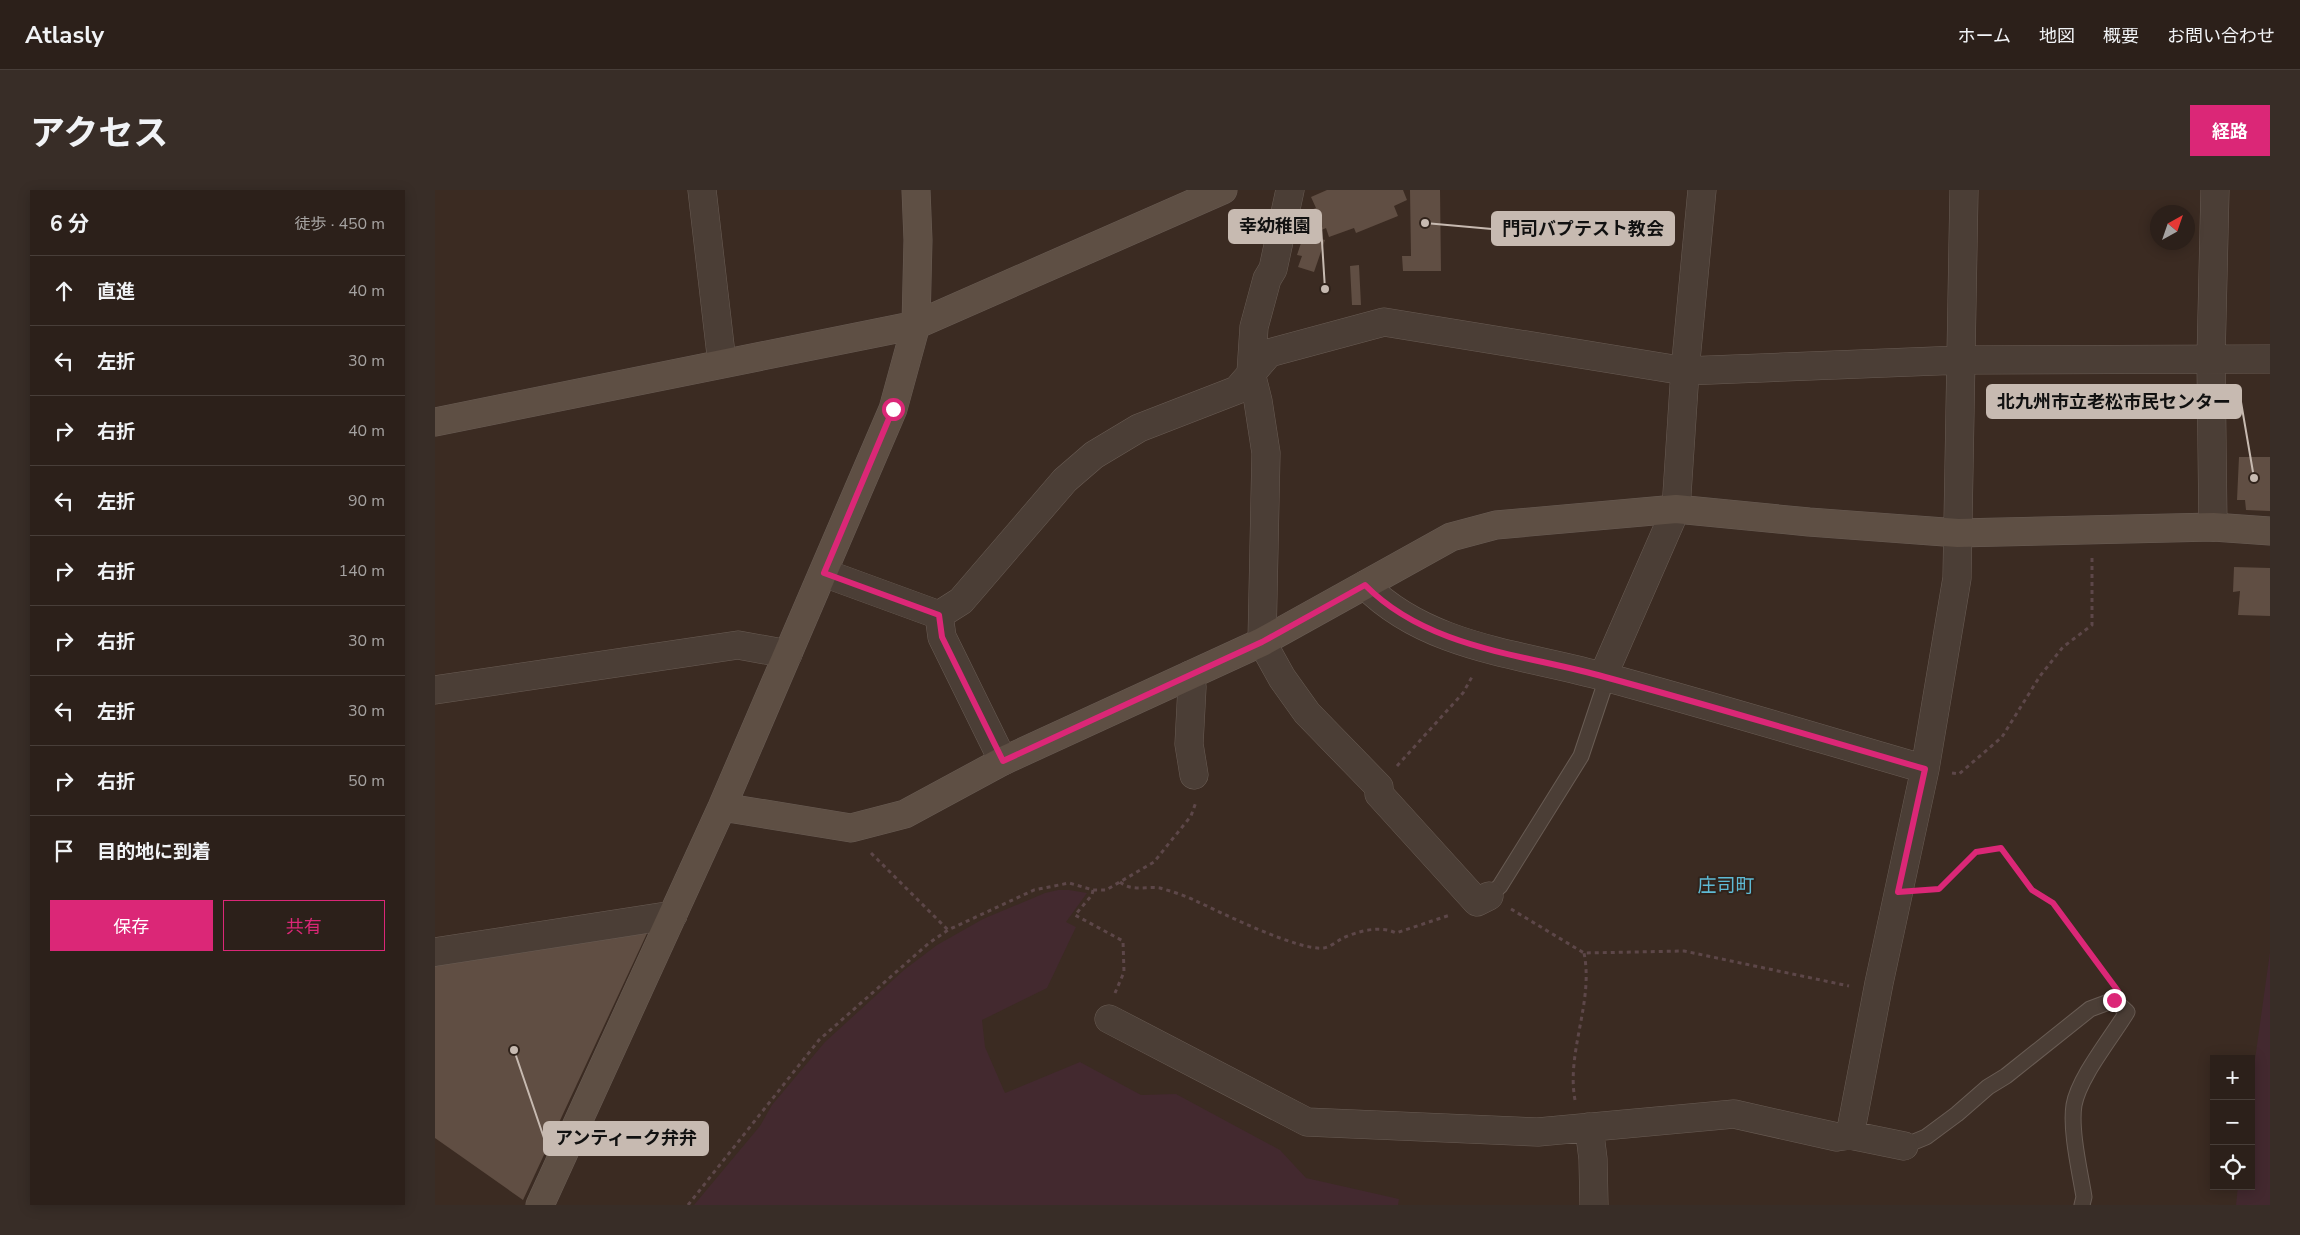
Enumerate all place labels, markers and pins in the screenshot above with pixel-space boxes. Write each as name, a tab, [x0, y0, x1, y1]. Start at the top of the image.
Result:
callout: 幸幼稚園	[1229, 210, 1321, 243]
callout: 門司バプテスト教会	[1492, 212, 1674, 245]
callout: 北九州市立老松市民センター	[1987, 385, 2241, 418]
callout: アンティーク弁弁	[544, 1122, 708, 1155]

